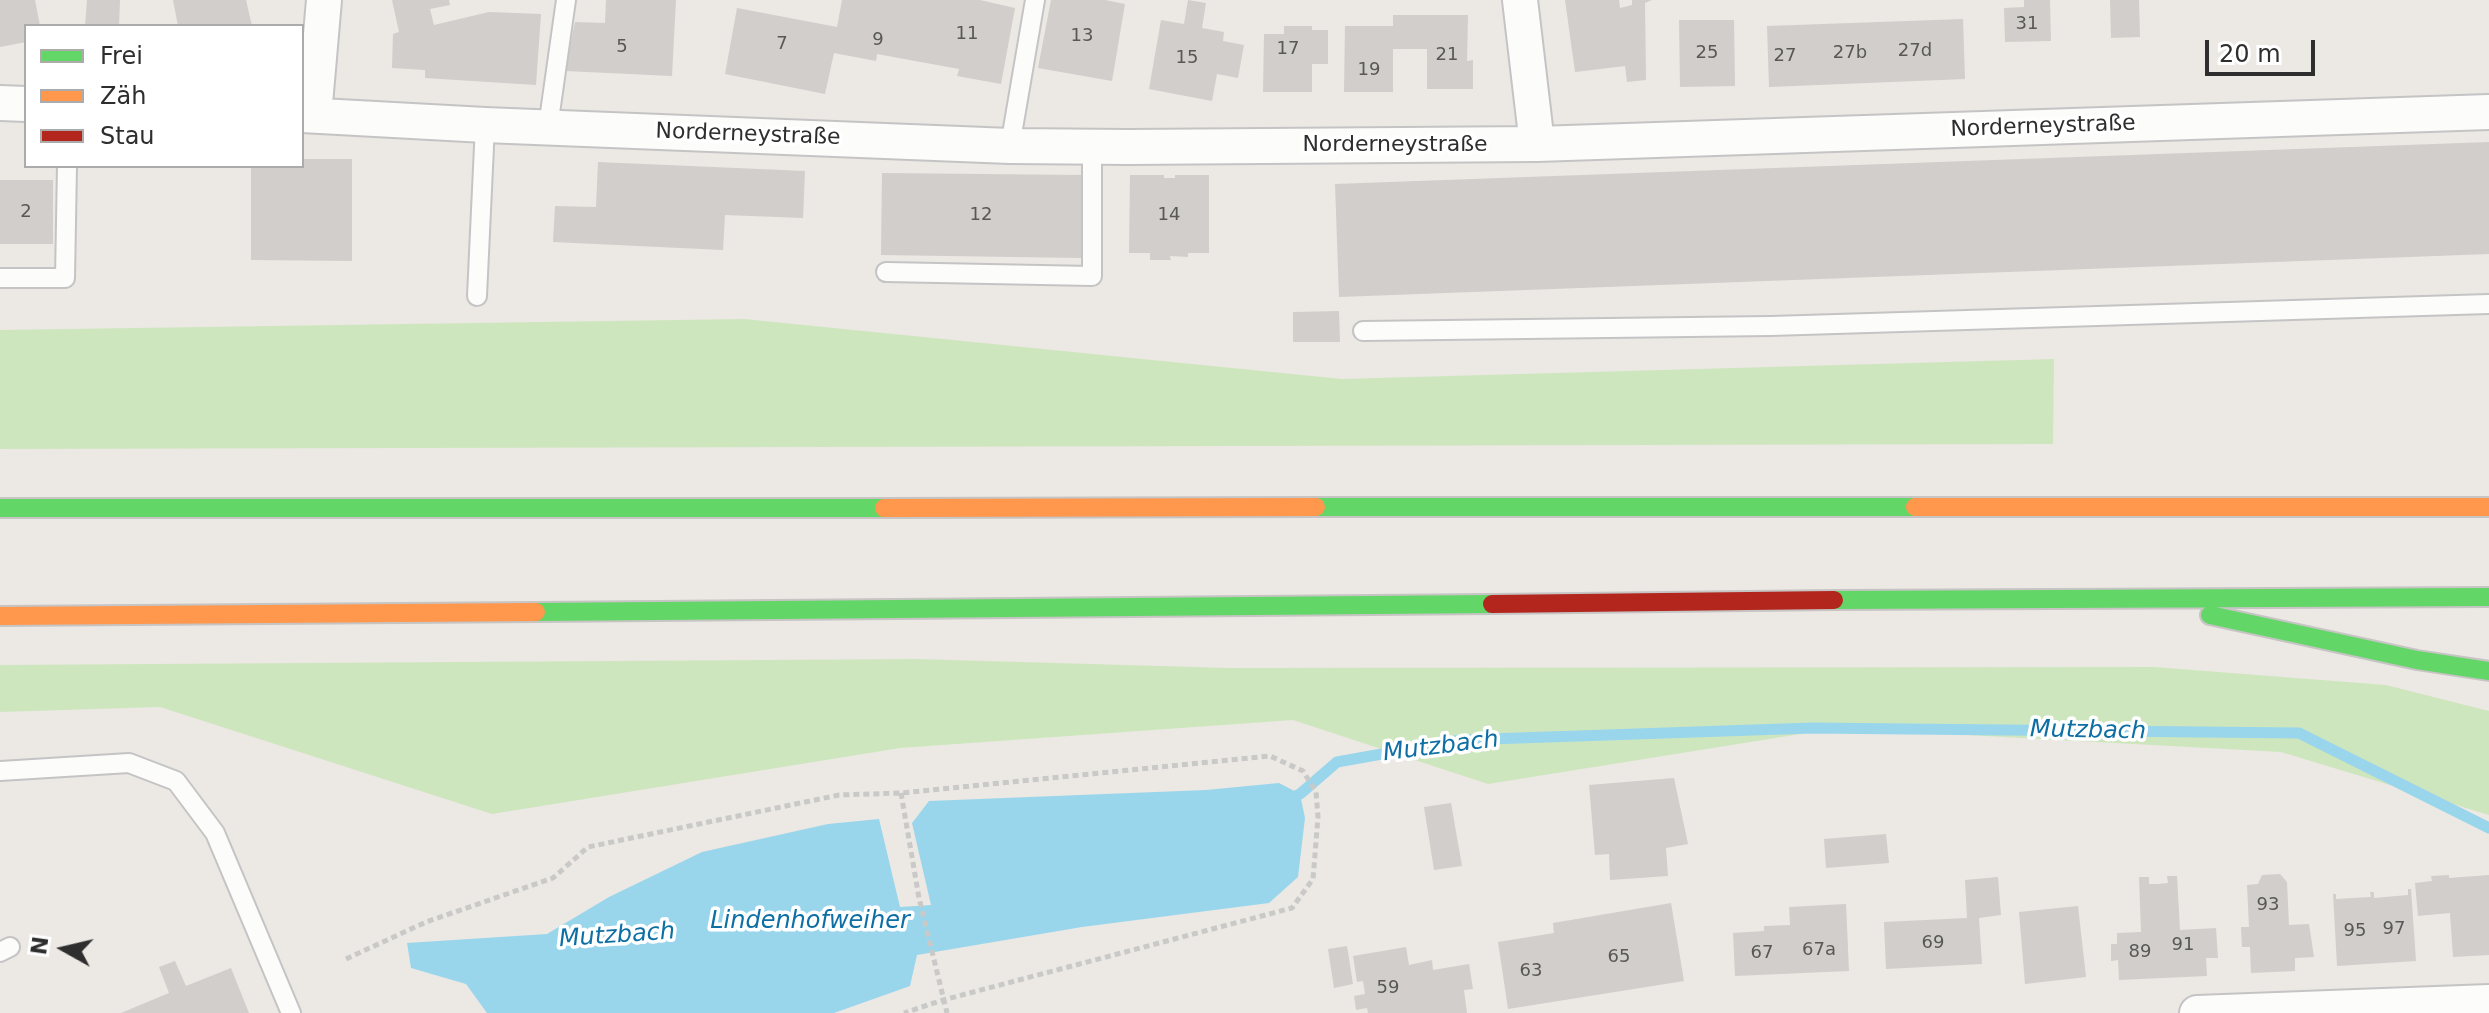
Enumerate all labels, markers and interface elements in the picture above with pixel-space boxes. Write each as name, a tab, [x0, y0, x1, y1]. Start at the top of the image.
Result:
house number: 31	[2016, 13, 2038, 35]
house number: 11	[956, 23, 978, 45]
legend	[24, 24, 304, 168]
scale bar	[2209, 24, 2319, 74]
house number: 13	[1071, 25, 1093, 47]
house number: 9	[872, 29, 884, 51]
house number: 7	[776, 33, 788, 55]
house number: 5	[616, 36, 628, 58]
house number: 17	[1277, 38, 1299, 60]
house number: 27d	[1898, 40, 1932, 62]
text: 20 m	[2219, 40, 2281, 68]
text: Frei	[100, 42, 143, 70]
house number: 25	[1696, 42, 1718, 64]
house number: 27b	[1833, 42, 1867, 64]
house number: 21	[1436, 44, 1458, 66]
house number: 27	[1774, 45, 1796, 67]
house number: 15	[1176, 47, 1198, 69]
house number: 19	[1358, 59, 1380, 81]
text: Zäh	[100, 82, 146, 110]
street label: Norderneystraße	[1950, 111, 2136, 143]
street label: Norderneystraße	[655, 119, 841, 151]
text: Stau	[100, 122, 155, 150]
street label: Norderneystraße	[1302, 132, 1488, 158]
house number: 2	[20, 201, 32, 223]
house number: 12	[970, 204, 992, 226]
house number: 14	[1158, 204, 1180, 226]
water label: Mutzbach	[2030, 716, 2146, 746]
water label: Mutzbach	[1382, 726, 1500, 768]
house number: 93	[2257, 894, 2279, 916]
water label: Lindenhofweiher	[710, 908, 910, 936]
north arrow	[24, 909, 104, 989]
water label: Mutzbach	[558, 918, 676, 954]
house number: 97	[2383, 918, 2405, 940]
house number: 95	[2344, 920, 2366, 942]
house number: 69	[1922, 932, 1944, 954]
house number: 91	[2172, 934, 2194, 956]
text: N	[26, 935, 53, 956]
house number: 67a	[1802, 939, 1836, 961]
house number: 89	[2129, 941, 2151, 963]
house number: 67	[1751, 942, 1773, 964]
house number: 65	[1608, 946, 1630, 968]
house number: 63	[1520, 960, 1542, 982]
house number: 59	[1377, 977, 1399, 999]

